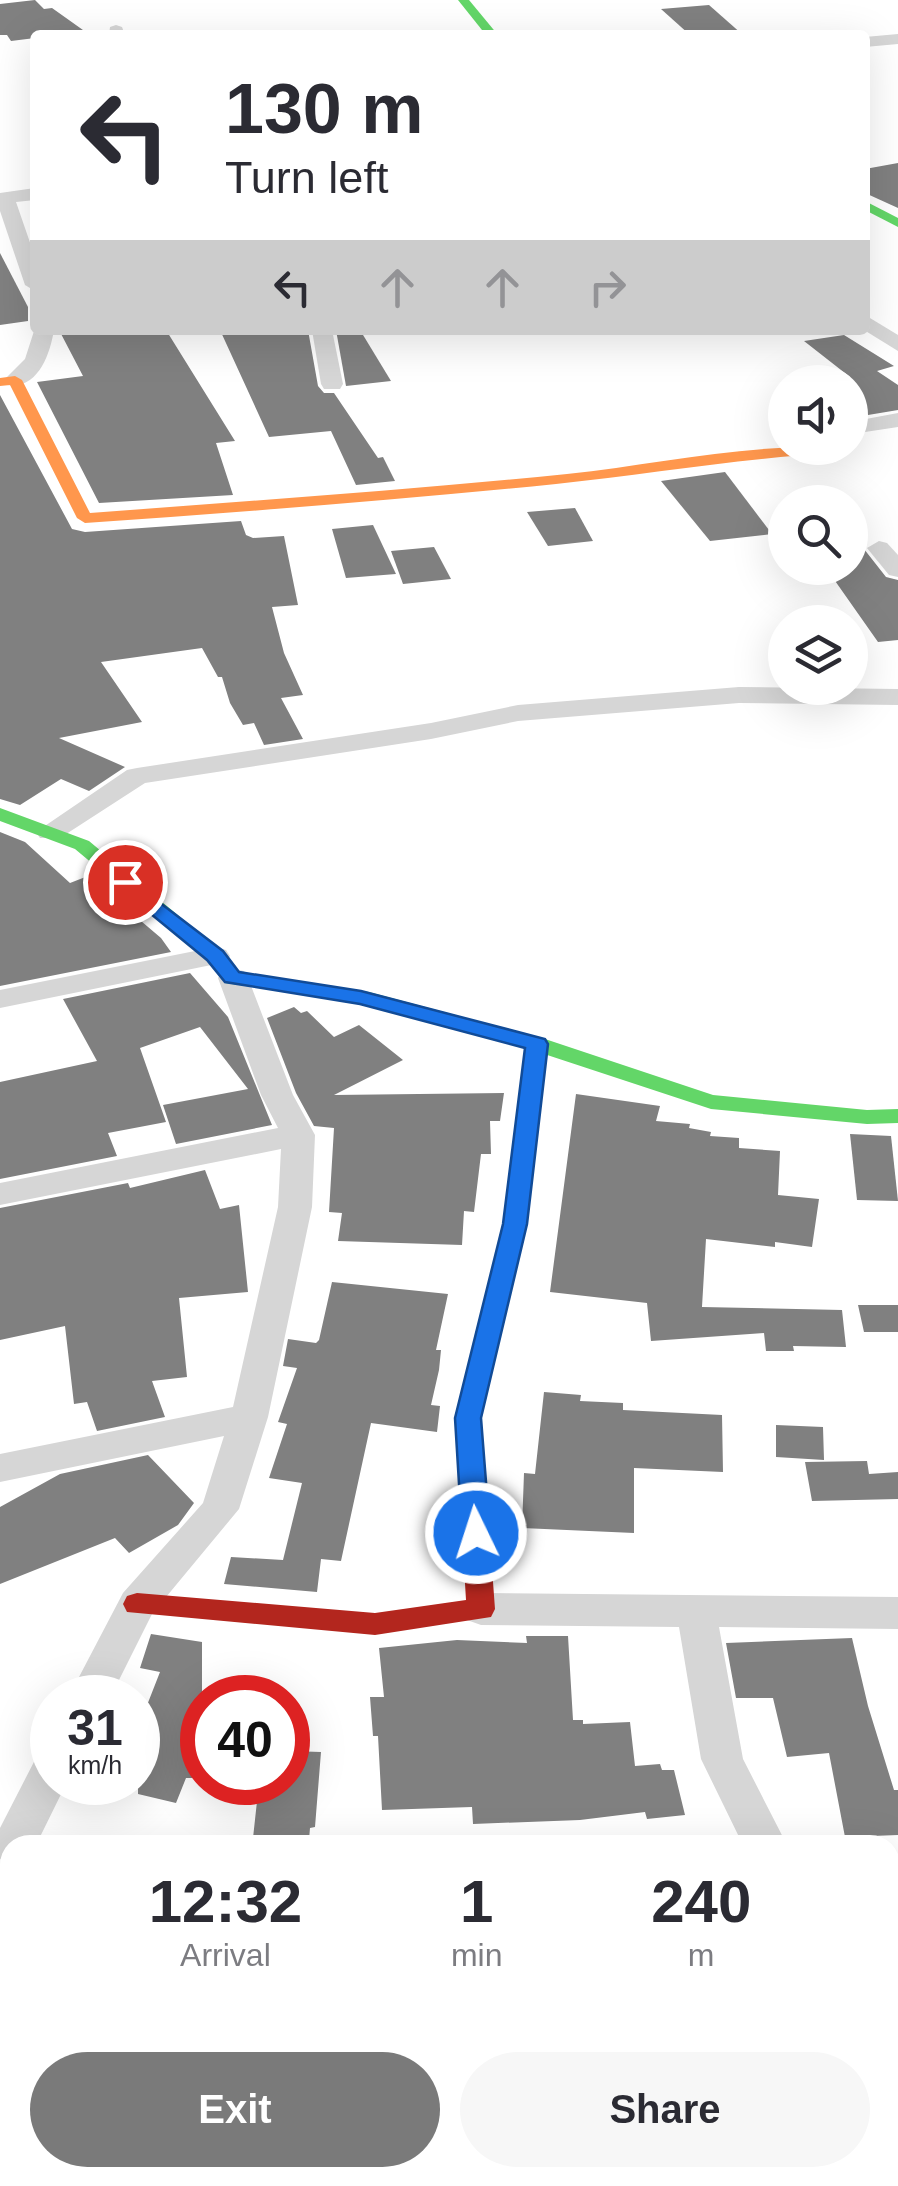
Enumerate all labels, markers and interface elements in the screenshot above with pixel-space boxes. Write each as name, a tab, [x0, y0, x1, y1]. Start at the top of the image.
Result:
icon: left	[60, 70, 190, 200]
text: 130 m	[225, 70, 423, 148]
text: Turn left	[225, 152, 388, 203]
icon: left	[265, 260, 320, 315]
icon: ahead	[370, 260, 425, 315]
icon: ahead	[475, 260, 530, 315]
icon: right	[580, 260, 635, 315]
map controls	[768, 365, 868, 705]
button: sound	[768, 365, 868, 465]
button: search	[768, 485, 868, 585]
button: layers	[768, 605, 868, 705]
pin	[83, 840, 168, 925]
icon: arrive	[98, 855, 153, 910]
position arrow	[424, 1481, 528, 1585]
speed limit sign: 40	[180, 1675, 310, 1805]
text: 31	[67, 1700, 123, 1756]
text: km/h	[68, 1751, 122, 1779]
text: 12:32	[149, 1868, 302, 1935]
text: 1	[460, 1868, 493, 1935]
text: 240	[651, 1868, 751, 1935]
text: Arrival	[180, 1937, 271, 1973]
text: min	[451, 1937, 502, 1973]
text: m	[688, 1937, 715, 1973]
button: Exit	[30, 2052, 440, 2167]
button: Share	[460, 2052, 870, 2167]

